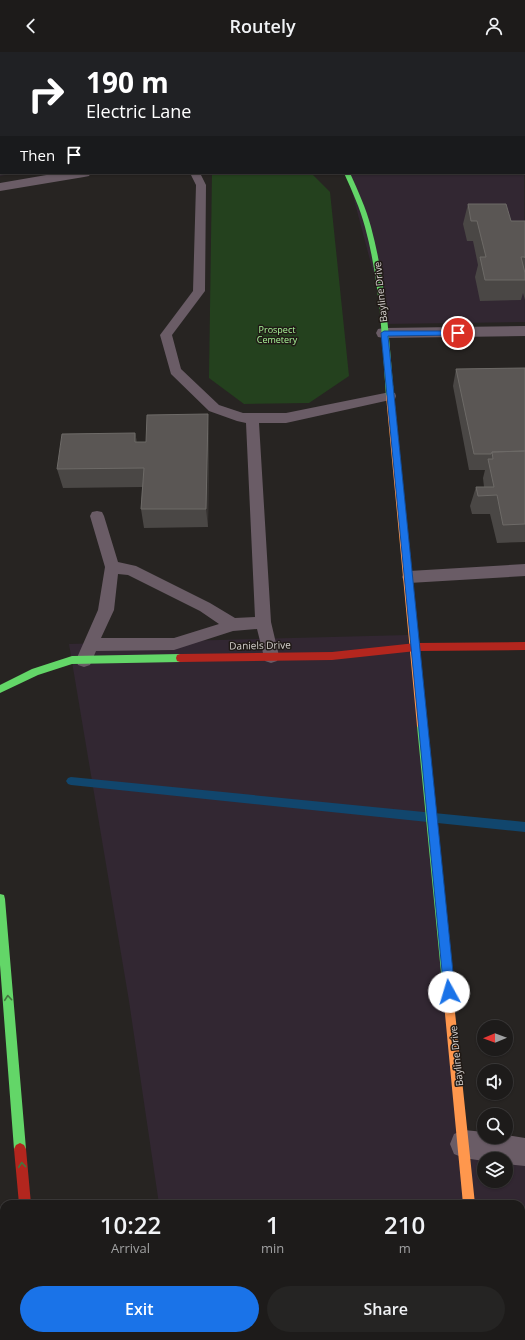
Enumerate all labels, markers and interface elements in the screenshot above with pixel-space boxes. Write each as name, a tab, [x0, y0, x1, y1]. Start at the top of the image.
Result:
text: Routely	[229, 14, 296, 38]
icon: back	[20, 15, 42, 37]
icon: person	[483, 15, 505, 37]
text: 190 m	[86, 63, 169, 101]
icon: right	[20, 68, 72, 120]
text: Electric Lane	[86, 99, 191, 123]
icon: arrive	[63, 144, 85, 166]
text: Then	[20, 145, 55, 165]
street label: Bayline Drive	[370, 261, 390, 323]
pin	[441, 316, 475, 350]
icon: arrive	[447, 322, 469, 344]
park label: Prospect Cemetery	[257, 323, 298, 346]
street label: Daniels Drive	[229, 637, 291, 653]
position arrow	[428, 971, 470, 1013]
one-way arrow	[4, 995, 13, 1001]
north arrow	[477, 1020, 513, 1056]
map controls	[477, 1020, 513, 1188]
street label: Bayline Drive	[446, 1025, 466, 1087]
button: sound	[477, 1064, 513, 1100]
button: search	[477, 1108, 513, 1144]
button: layers	[477, 1152, 513, 1188]
one-way arrow	[17, 1162, 26, 1168]
text: 10:22	[100, 1208, 161, 1241]
text: 1	[266, 1208, 280, 1241]
text: 210	[384, 1208, 425, 1241]
text: Arrival	[111, 1239, 150, 1257]
text: min	[261, 1239, 284, 1257]
text: m	[399, 1239, 411, 1257]
button: Exit	[20, 1286, 259, 1332]
button: Share	[267, 1286, 505, 1332]

